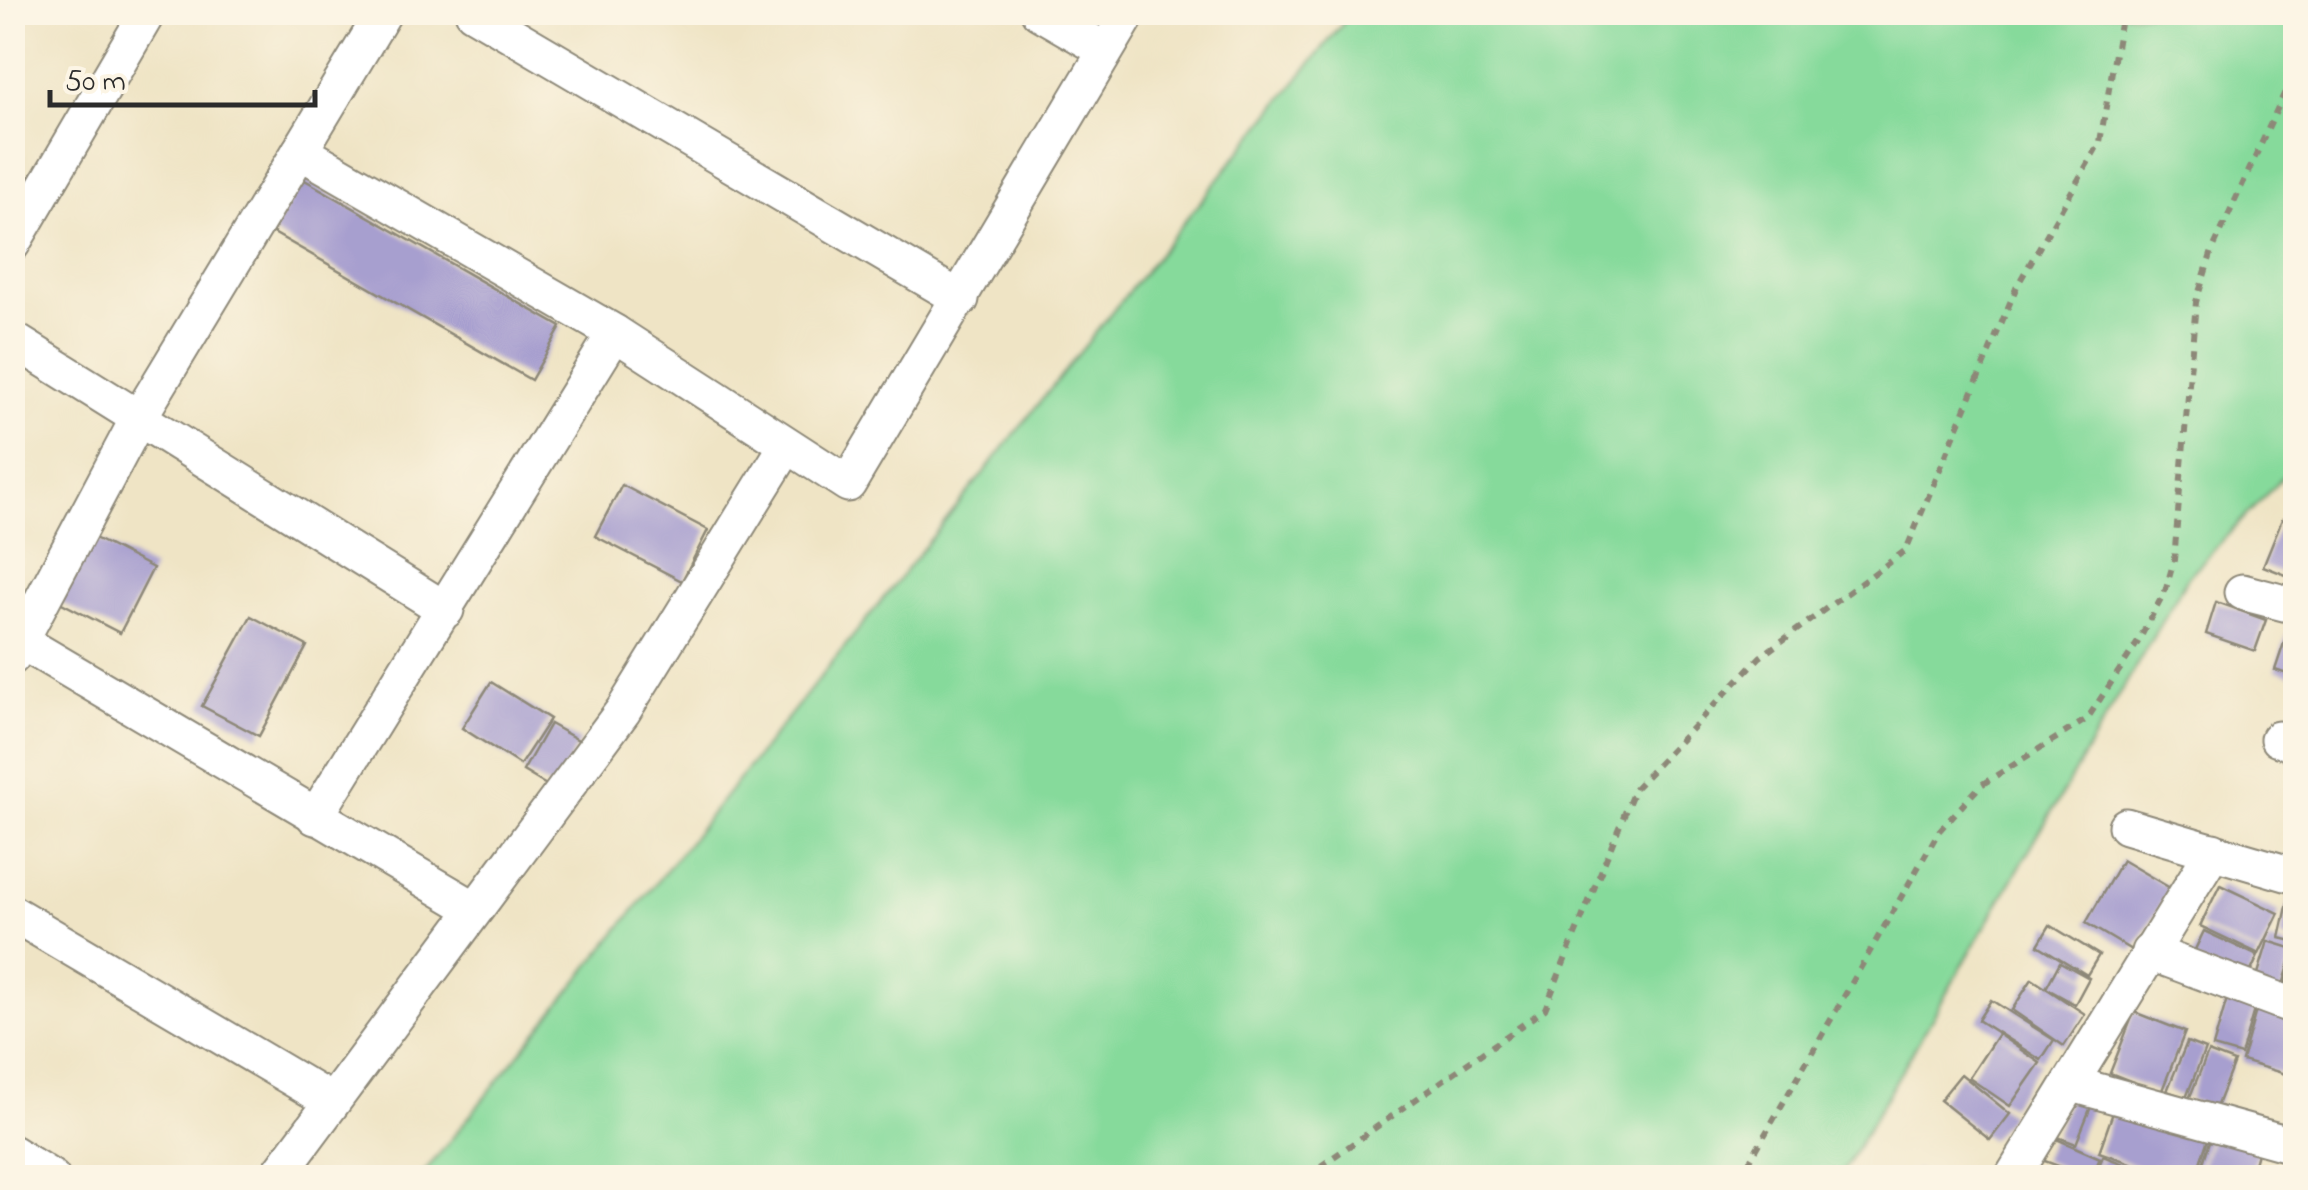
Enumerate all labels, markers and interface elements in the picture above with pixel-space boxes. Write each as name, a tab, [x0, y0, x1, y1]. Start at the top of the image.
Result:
scale bar	[50, 45, 315, 107]
text: 50 m	[65, 61, 126, 105]

